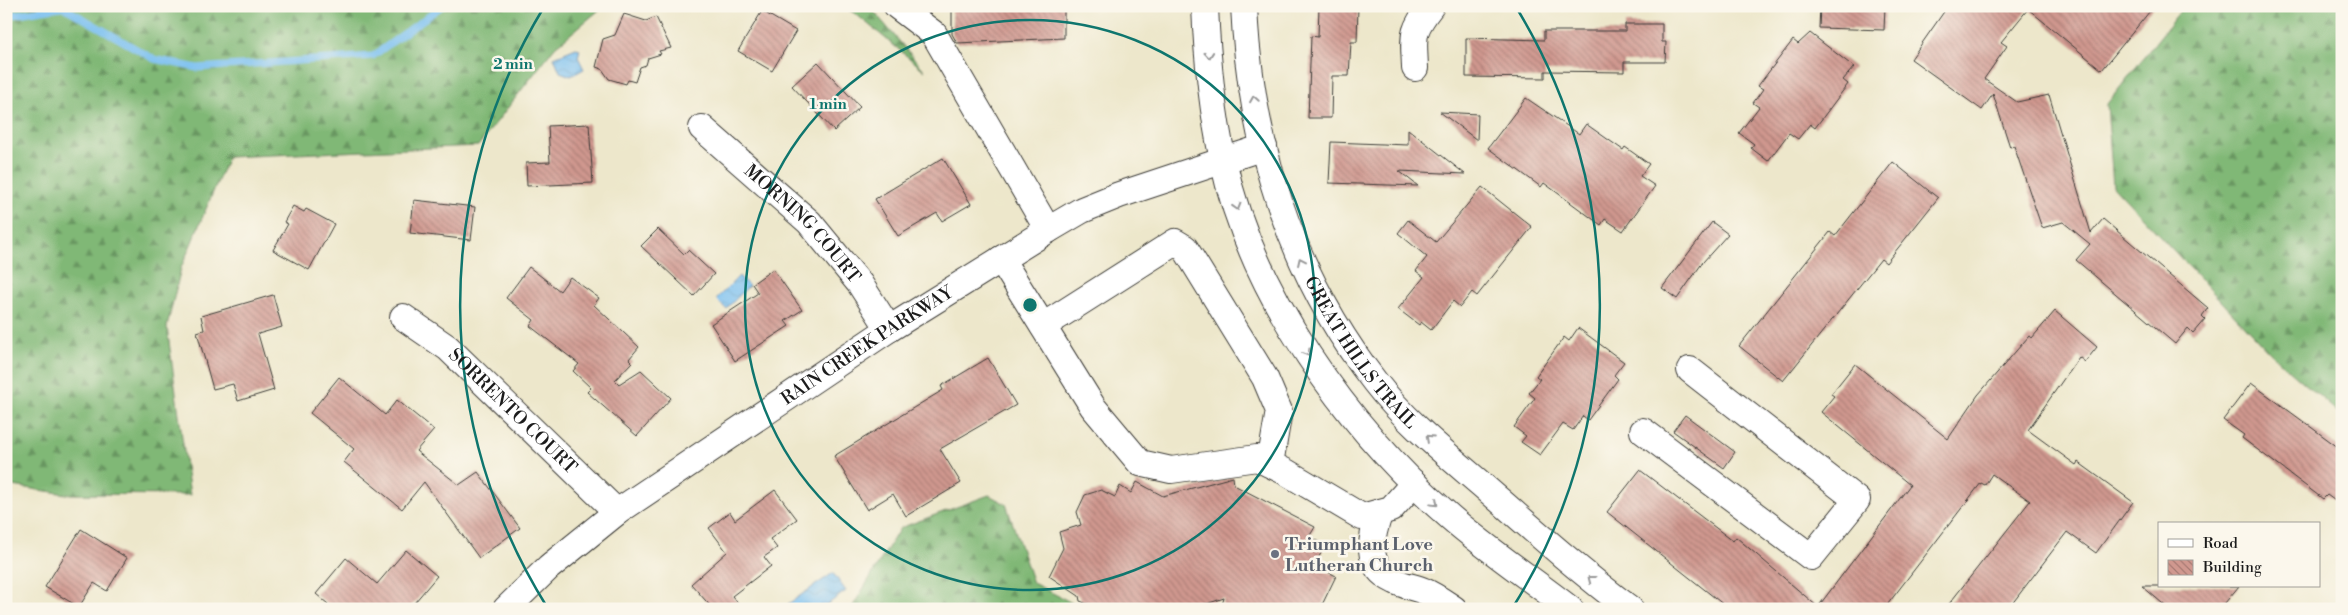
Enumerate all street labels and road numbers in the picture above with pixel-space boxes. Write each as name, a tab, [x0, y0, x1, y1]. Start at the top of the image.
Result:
street label: MORNING COURT	[740, 159, 866, 288]
street label: GREAT HILLS TRAIL	[1300, 272, 1422, 433]
street label: RAIN CREEK PARKWAY	[776, 280, 958, 410]
street label: SORRENTO COURT	[444, 343, 582, 479]

